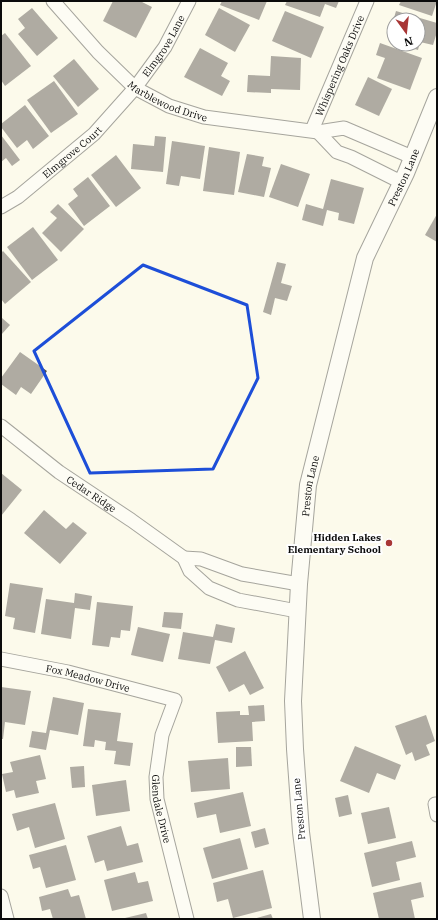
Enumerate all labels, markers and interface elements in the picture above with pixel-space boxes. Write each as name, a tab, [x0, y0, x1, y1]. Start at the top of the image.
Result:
north arrow	[386, 12, 426, 52]
street label: Elmgrove Lane	[139, 13, 187, 79]
street label: Whispering Oaks Drive	[312, 13, 367, 118]
text: N	[402, 34, 415, 50]
street label: Marblewood Drive	[125, 78, 208, 124]
street label: Elmgrove Court	[40, 123, 105, 181]
street label: Preston Lane	[385, 146, 422, 208]
street label: Preston Lane	[299, 454, 322, 517]
street label: Cedar Ridge	[64, 472, 119, 515]
place label: Hidden Lakes Elementary School	[288, 531, 381, 556]
marker: Hidden Lakes Elementary School	[384, 538, 394, 548]
street label: Fox Meadow Drive	[45, 661, 131, 694]
street label: Glendale Drive	[149, 774, 174, 844]
street label: Preston Lane	[290, 778, 308, 840]

